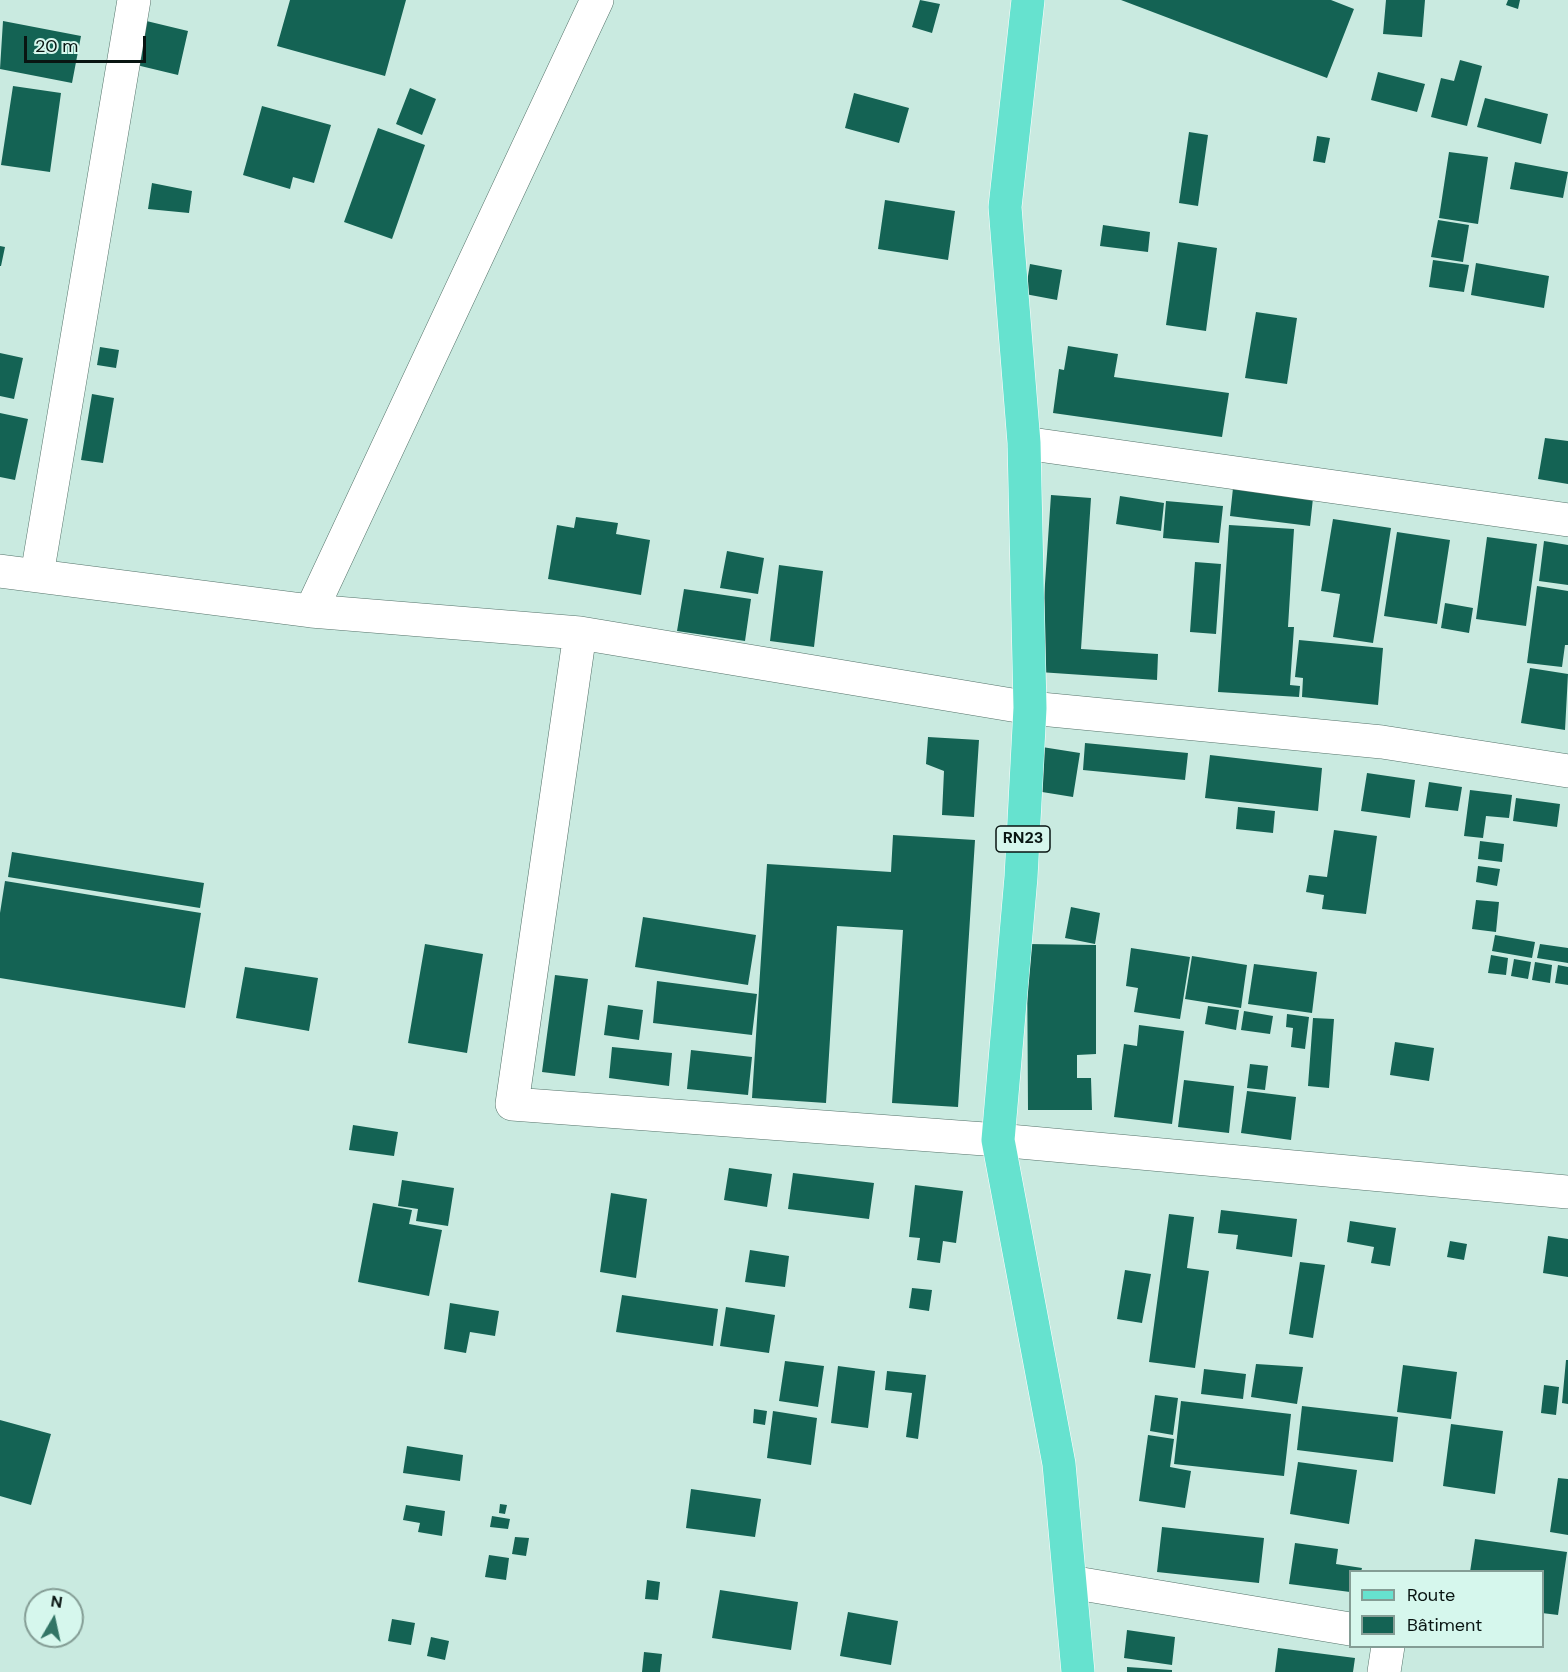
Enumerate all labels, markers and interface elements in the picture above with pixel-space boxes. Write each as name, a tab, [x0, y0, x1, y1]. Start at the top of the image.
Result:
scale bar	[27, 24, 148, 62]
text: 20 m	[35, 34, 78, 58]
road number: RN23	[996, 826, 1050, 852]
legend	[1349, 1570, 1544, 1648]
text: Route	[1407, 1583, 1455, 1607]
north arrow	[24, 1588, 84, 1648]
text: N	[49, 1590, 64, 1613]
text: Bâtiment	[1407, 1613, 1482, 1637]

